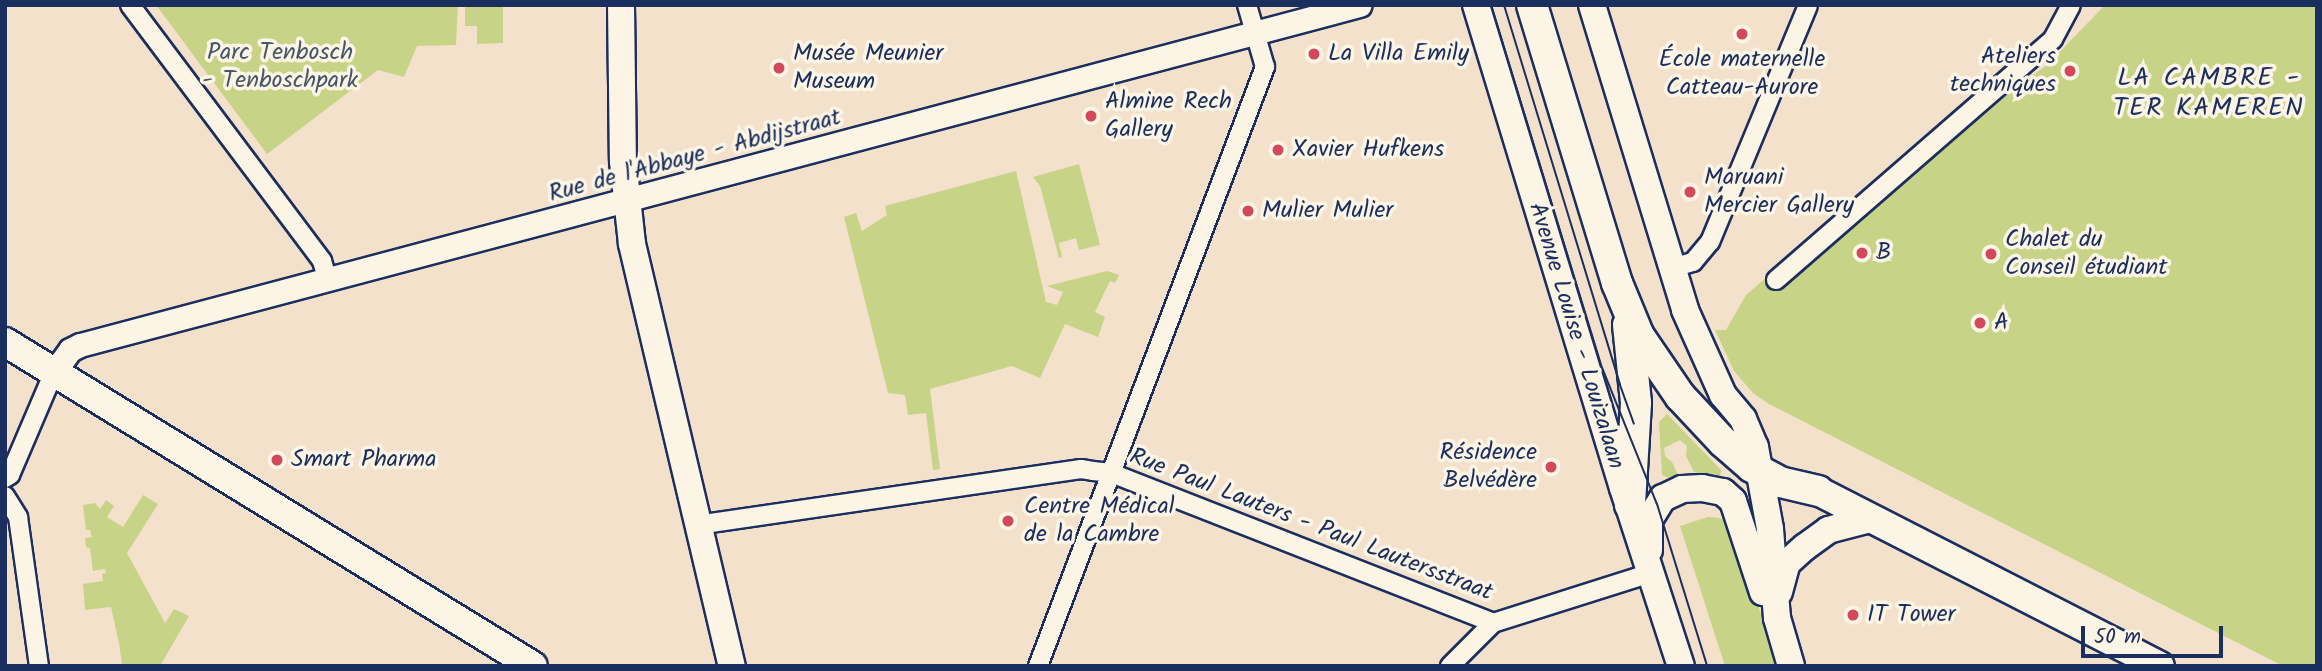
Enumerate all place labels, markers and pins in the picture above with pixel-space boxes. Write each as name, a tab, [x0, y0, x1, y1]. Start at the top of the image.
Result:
marker: École maternelle Catteau-Aurore	[1734, 26, 1750, 42]
place label: Musée Meunier Museum	[793, 40, 943, 96]
place label: La Villa Emily	[1328, 40, 1469, 68]
place label: Ateliers techniques	[1950, 43, 2056, 99]
marker: La Villa Emily	[1306, 46, 1322, 62]
place label: École maternelle Catteau-Aurore	[1659, 46, 1825, 102]
marker: Musée Meunier Museum	[771, 60, 787, 76]
marker: Ateliers techniques	[2062, 63, 2078, 79]
place label: Almine Rech Gallery	[1105, 88, 1232, 144]
marker: Almine Rech Gallery	[1083, 108, 1099, 124]
place label: Xavier Hufkens	[1292, 136, 1444, 164]
marker: Xavier Hufkens	[1270, 142, 1286, 158]
place label: Maruani Mercier Gallery	[1704, 164, 1854, 220]
marker: Maruani Mercier Gallery	[1682, 184, 1698, 200]
place label: Mulier Mulier	[1262, 197, 1393, 225]
marker: Mulier Mulier	[1240, 203, 1256, 219]
place label: Chalet du Conseil étudiant	[2005, 226, 2168, 282]
place label: B	[1876, 239, 1891, 267]
marker: B	[1854, 245, 1870, 261]
marker: Chalet du Conseil étudiant	[1983, 246, 1999, 262]
place label: A	[1994, 309, 2009, 337]
marker: A	[1972, 315, 1988, 331]
place label: Résidence Belvédère	[1439, 439, 1537, 495]
place label: Smart Pharma	[291, 446, 436, 474]
marker: Smart Pharma	[269, 452, 285, 468]
marker: Résidence Belvédère	[1543, 459, 1559, 475]
place label: Centre Médical de la Cambre	[1024, 493, 1175, 549]
marker: Centre Médical de la Cambre	[998, 511, 1018, 531]
place label: IT Tower	[1867, 601, 1956, 629]
marker: IT Tower	[1845, 607, 1861, 623]

